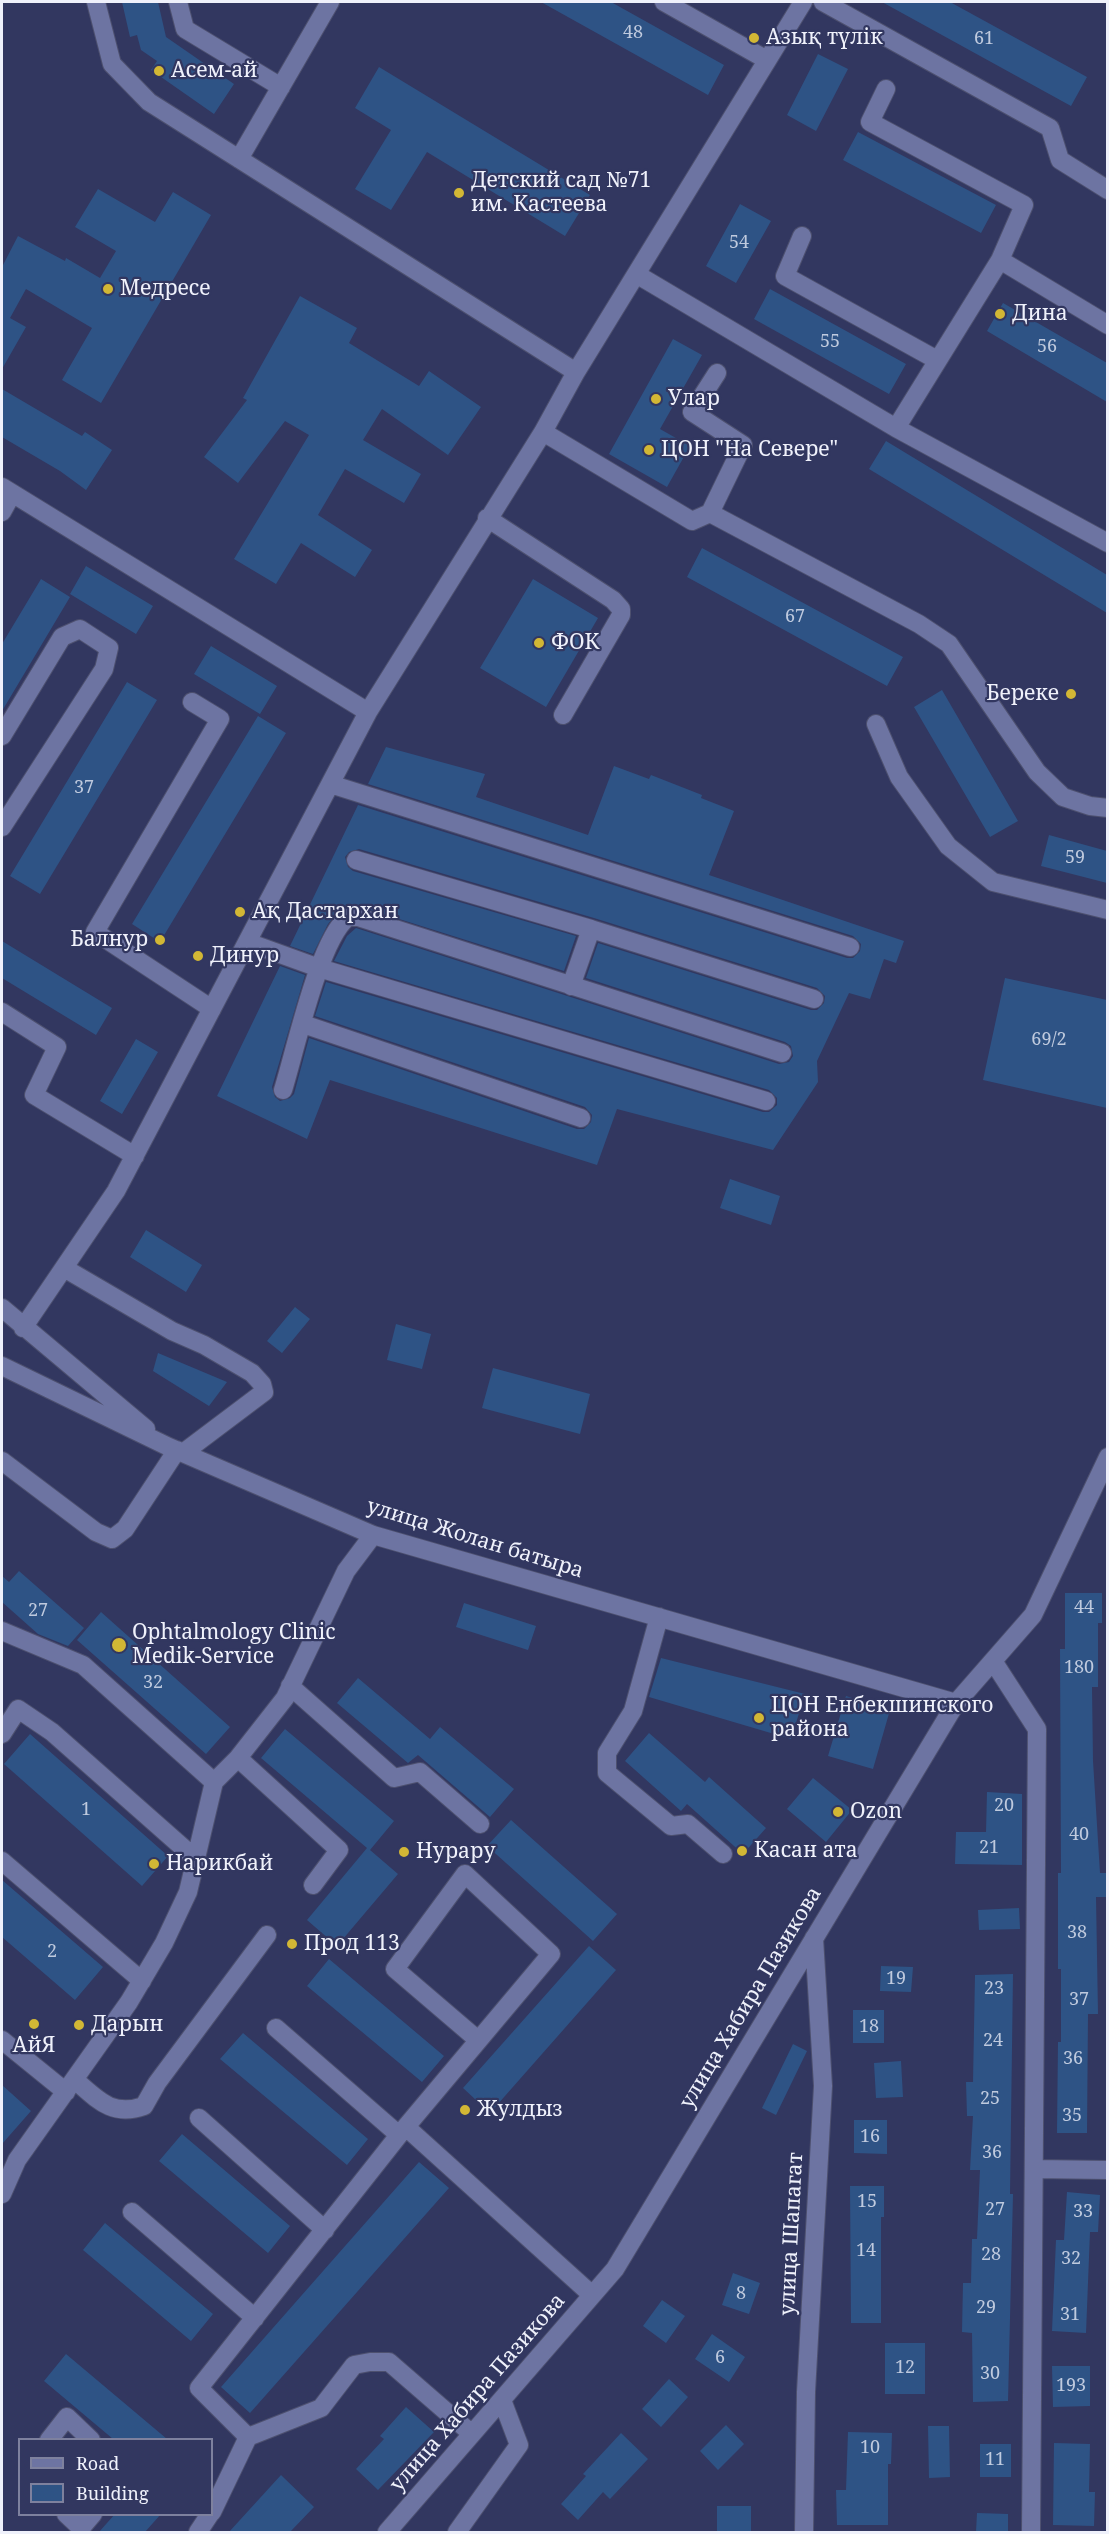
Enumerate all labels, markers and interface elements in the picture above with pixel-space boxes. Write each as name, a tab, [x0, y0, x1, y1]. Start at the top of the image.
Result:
house number: 48	[623, 22, 643, 44]
place label: Азық түлік	[766, 25, 883, 51]
house number: 61	[974, 28, 994, 50]
marker: Азық түлік	[747, 31, 761, 45]
place label: Асем-ай	[171, 58, 257, 84]
marker: Асем-ай	[152, 64, 166, 78]
place label: Детский сад №71 им. Кастеева	[471, 168, 651, 218]
marker: Детский сад №71 им. Кастеева	[452, 186, 466, 200]
house number: 54	[729, 232, 749, 254]
place label: Медресе	[120, 276, 210, 302]
marker: Медресе	[101, 282, 115, 296]
place label: Дина	[1012, 301, 1068, 327]
marker: Дина	[993, 307, 1007, 321]
house number: 55	[820, 331, 840, 353]
house number: 56	[1037, 336, 1057, 358]
place label: Улар	[668, 386, 720, 412]
marker: Улар	[649, 392, 663, 406]
place label: ЦОН "На Севере"	[661, 437, 838, 463]
marker: ЦОН "На Севере"	[642, 443, 656, 457]
house number: 67	[785, 606, 805, 628]
place label: ФОК	[551, 630, 599, 656]
marker: ФОК	[532, 636, 546, 650]
place label: Береке	[986, 681, 1059, 707]
marker: Береке	[1064, 687, 1078, 701]
house number: 37	[74, 777, 94, 799]
house number: 59	[1065, 847, 1085, 869]
place label: Ақ Дастархан	[252, 899, 398, 925]
marker: Ақ Дастархан	[233, 905, 247, 919]
place label: Балнур	[71, 927, 148, 953]
marker: Балнур	[153, 933, 167, 947]
place label: Динур	[210, 943, 279, 969]
marker: Динур	[191, 949, 205, 963]
house number: 69/2	[1031, 1029, 1067, 1051]
street label: улица Жолан батыра	[364, 1494, 586, 1584]
house number: 44	[1074, 1597, 1094, 1619]
house number: 27	[28, 1600, 48, 1622]
place label: Ophtalmology Clinic Medik-Service	[132, 1620, 335, 1670]
marker: Ophtalmology Clinic Medik-Service	[110, 1636, 128, 1654]
house number: 180	[1064, 1657, 1094, 1679]
house number: 32	[143, 1672, 163, 1694]
place label: ЦОН Енбекшинского района	[771, 1693, 993, 1743]
marker: ЦОН Енбекшинского района	[752, 1711, 766, 1725]
house number: 20	[994, 1795, 1014, 1817]
house number: 1	[81, 1799, 91, 1821]
place label: Ozon	[850, 1799, 902, 1825]
marker: Ozon	[831, 1805, 845, 1819]
house number: 40	[1069, 1824, 1089, 1846]
house number: 21	[979, 1837, 999, 1859]
place label: Касан ата	[754, 1838, 858, 1864]
place label: Нурару	[416, 1839, 495, 1865]
marker: Касан ата	[735, 1844, 749, 1858]
marker: Нурару	[397, 1845, 411, 1859]
place label: Нарикбай	[166, 1851, 273, 1877]
marker: Нарикбай	[147, 1857, 161, 1871]
street label: улица Хабира Пазикова	[675, 1883, 827, 2113]
house number: 38	[1067, 1922, 1087, 1944]
place label: Прод 113	[304, 1931, 400, 1957]
marker: Прод 113	[285, 1937, 299, 1951]
house number: 2	[47, 1941, 57, 1963]
house number: 19	[886, 1968, 906, 1990]
house number: 23	[984, 1978, 1004, 2000]
house number: 37	[1069, 1989, 1089, 2011]
place label: Дарын	[91, 2012, 163, 2038]
house number: 18	[859, 2016, 879, 2038]
marker: АйЯ	[27, 2017, 41, 2031]
marker: Дарын	[72, 2018, 86, 2032]
house number: 24	[983, 2030, 1003, 2052]
place label: АйЯ	[13, 2033, 55, 2059]
house number: 36	[1063, 2048, 1083, 2070]
house number: 25	[980, 2088, 1000, 2110]
place label: Жулдыз	[477, 2097, 563, 2123]
marker: Жулдыз	[458, 2103, 472, 2117]
house number: 35	[1062, 2105, 1082, 2127]
house number: 16	[860, 2126, 880, 2148]
house number: 36	[982, 2142, 1002, 2164]
street label: улица Шапагат	[775, 2152, 809, 2316]
house number: 15	[857, 2191, 877, 2213]
house number: 27	[985, 2199, 1005, 2221]
house number: 33	[1073, 2201, 1093, 2223]
house number: 14	[856, 2240, 876, 2262]
house number: 28	[981, 2244, 1001, 2266]
house number: 32	[1061, 2248, 1081, 2270]
house number: 8	[736, 2283, 746, 2305]
street label: улица Хабира Пазикова	[385, 2289, 571, 2497]
house number: 29	[976, 2297, 996, 2319]
house number: 31	[1060, 2304, 1080, 2326]
house number: 6	[715, 2347, 725, 2369]
house number: 12	[895, 2357, 915, 2379]
house number: 30	[980, 2363, 1000, 2385]
house number: 193	[1056, 2375, 1086, 2397]
house number: 10	[860, 2437, 880, 2459]
legend	[18, 2438, 213, 2516]
house number: 11	[985, 2449, 1005, 2471]
text: Road	[76, 2451, 119, 2475]
text: Building	[76, 2481, 149, 2505]

